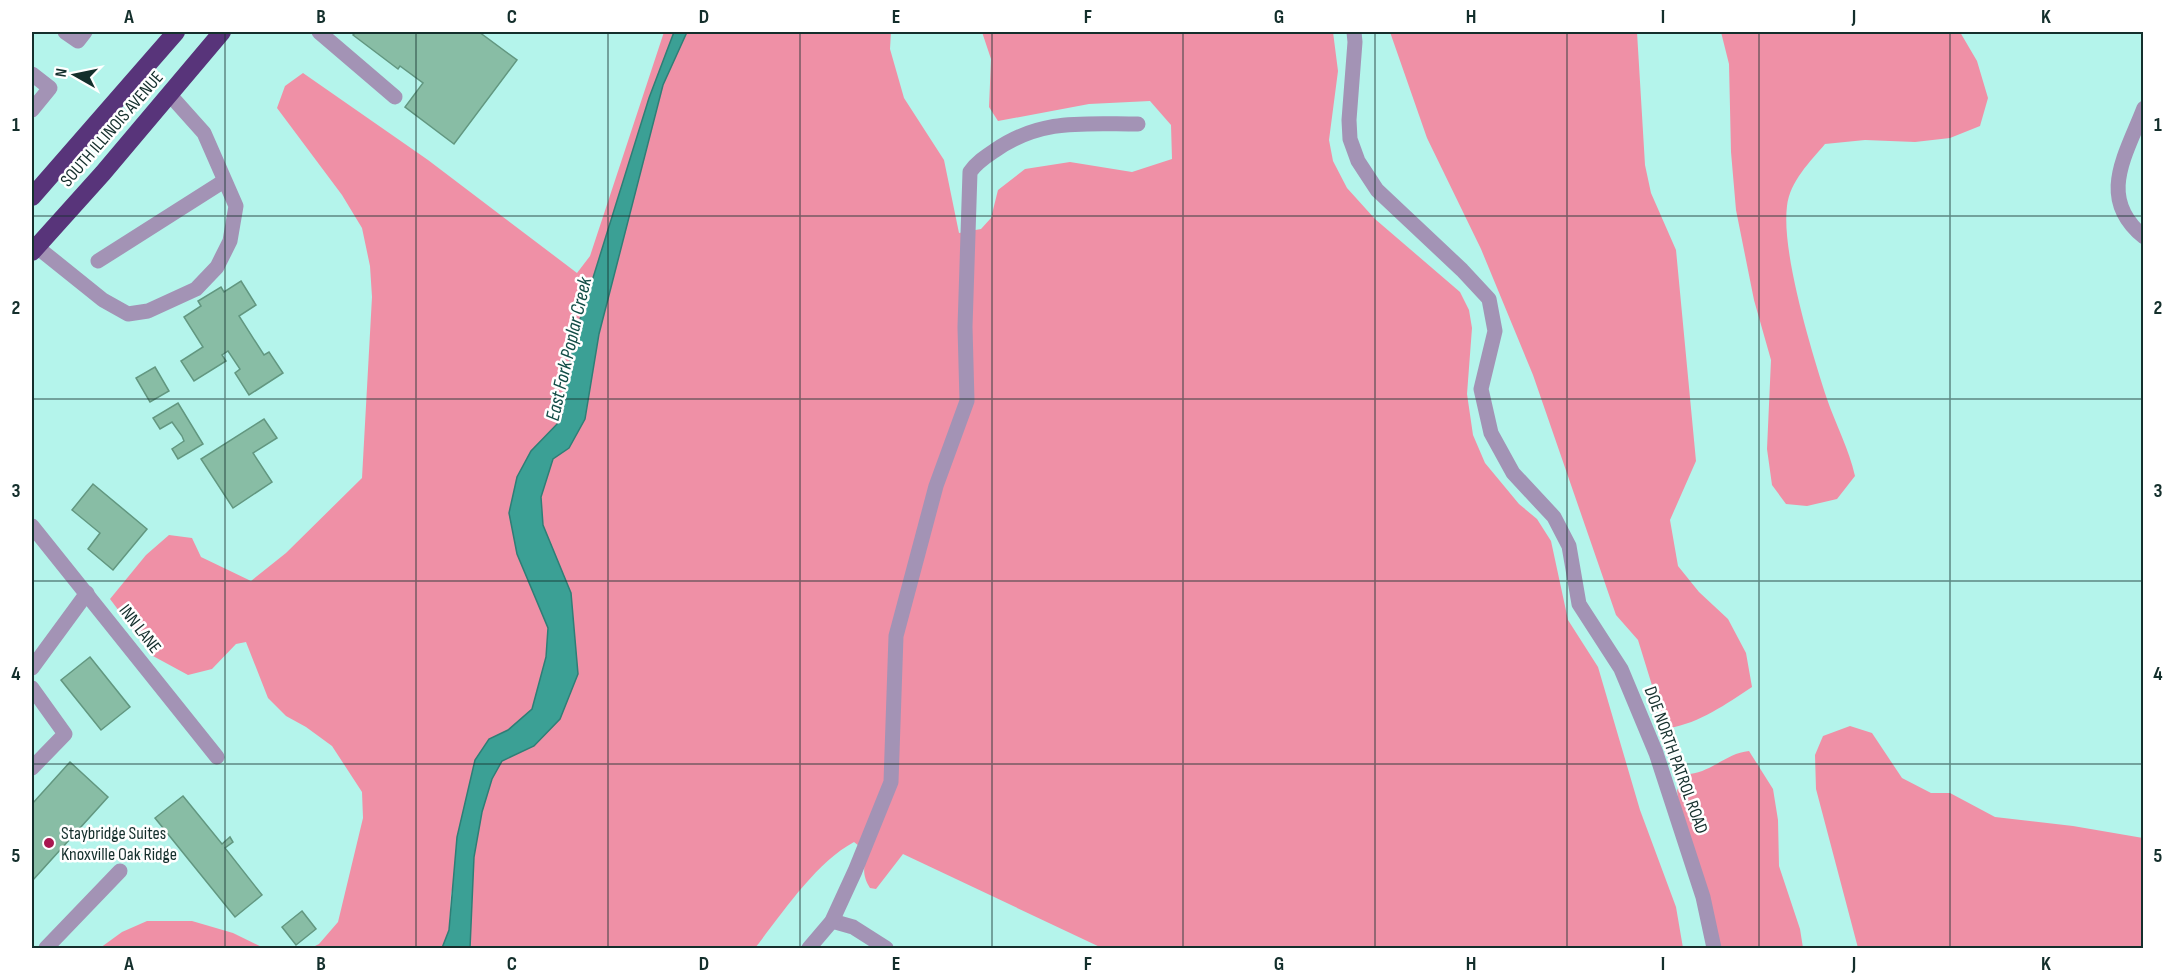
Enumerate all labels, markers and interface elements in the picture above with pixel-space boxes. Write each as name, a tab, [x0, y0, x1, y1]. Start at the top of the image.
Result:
text: A	[123, 5, 134, 29]
text: B	[316, 5, 326, 29]
text: C	[507, 5, 517, 29]
text: D	[699, 5, 709, 29]
text: E	[892, 5, 900, 29]
text: F	[1084, 5, 1092, 29]
text: G	[1274, 5, 1284, 29]
text: H	[1466, 5, 1476, 29]
text: I	[1661, 5, 1665, 29]
text: J	[1851, 5, 1856, 29]
text: K	[2041, 5, 2051, 29]
north arrow	[45, 45, 105, 105]
street label: SOUTH ILLINOIS AVENUE	[56, 67, 168, 191]
text: 1	[12, 113, 20, 137]
text: 1	[2154, 113, 2162, 137]
water label: East Fork Poplar Creek	[541, 274, 597, 423]
text: 2	[12, 296, 20, 320]
text: 2	[2154, 296, 2162, 320]
text: 3	[12, 479, 21, 503]
text: 3	[2154, 479, 2163, 503]
street label: INN LANE	[114, 600, 166, 658]
text: 4	[11, 662, 21, 686]
text: 4	[2153, 662, 2163, 686]
street label: DOE NORTH PATROL ROAD	[1640, 684, 1712, 836]
place label: Staybridge Suites Knoxville Oak Ridge	[61, 823, 177, 865]
marker: Staybridge Suites Knoxville Oak Ridge	[42, 836, 56, 850]
text: 5	[12, 844, 21, 868]
text: 5	[2154, 844, 2163, 868]
text: A	[123, 952, 134, 976]
text: B	[316, 952, 326, 976]
text: C	[507, 952, 517, 976]
text: D	[699, 952, 709, 976]
text: E	[892, 952, 900, 976]
text: F	[1084, 952, 1092, 976]
text: G	[1274, 952, 1284, 976]
text: H	[1466, 952, 1476, 976]
text: I	[1661, 952, 1665, 976]
text: J	[1851, 952, 1856, 976]
text: K	[2041, 952, 2051, 976]

